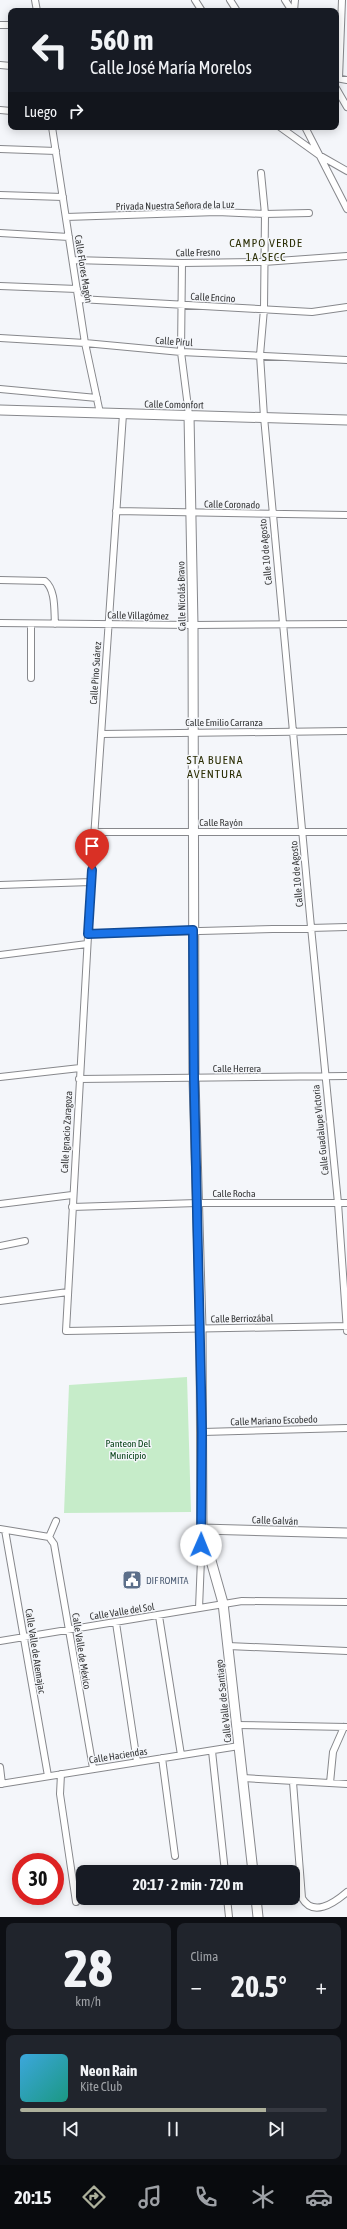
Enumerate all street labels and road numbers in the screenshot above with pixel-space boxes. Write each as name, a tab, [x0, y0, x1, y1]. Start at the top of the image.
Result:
street label: Privada Nuestra Señora de la Luz	[116, 199, 235, 212]
street label: Calle Flores Magón	[73, 234, 94, 304]
street label: Calle Fresno	[176, 247, 221, 258]
street label: Calle Encino	[190, 291, 236, 304]
street label: Calle Pirul	[155, 335, 193, 348]
street label: Calle Comonfort	[144, 398, 204, 411]
street label: Calle Coronado	[204, 499, 260, 510]
street label: Calle 10 de Agosto	[257, 518, 274, 586]
street label: Calle Nicolás Bravo	[175, 561, 188, 631]
street label: Calle Villagómez	[107, 609, 169, 622]
street label: Calle Pino Suárez	[88, 641, 103, 705]
street label: Calle Emilio Carranza	[185, 717, 263, 728]
street label: Calle Rayón	[199, 817, 243, 828]
street label: Calle 10 de Agosto	[288, 840, 305, 908]
street label: Calle Herrera	[213, 1063, 262, 1074]
street label: Calle Guadalupe Victoria	[310, 1084, 331, 1176]
street label: Calle Ignacio Zaragoza	[59, 1090, 74, 1173]
street label: Calle Rocha	[212, 1188, 256, 1199]
street label: Calle Berriozábal	[211, 1312, 274, 1325]
street label: Calle Mariano Escobedo	[230, 1413, 318, 1428]
street label: Calle Galván	[252, 1514, 298, 1527]
street label: Calle Valle del Sol	[89, 1601, 156, 1622]
street label: Calle Valle de Atemajac	[23, 1608, 48, 1695]
street label: Calle Valle de México	[70, 1612, 93, 1690]
street label: Calle Valle de Santiago	[214, 1659, 233, 1743]
street label: Calle Haciendas	[88, 1745, 149, 1766]

